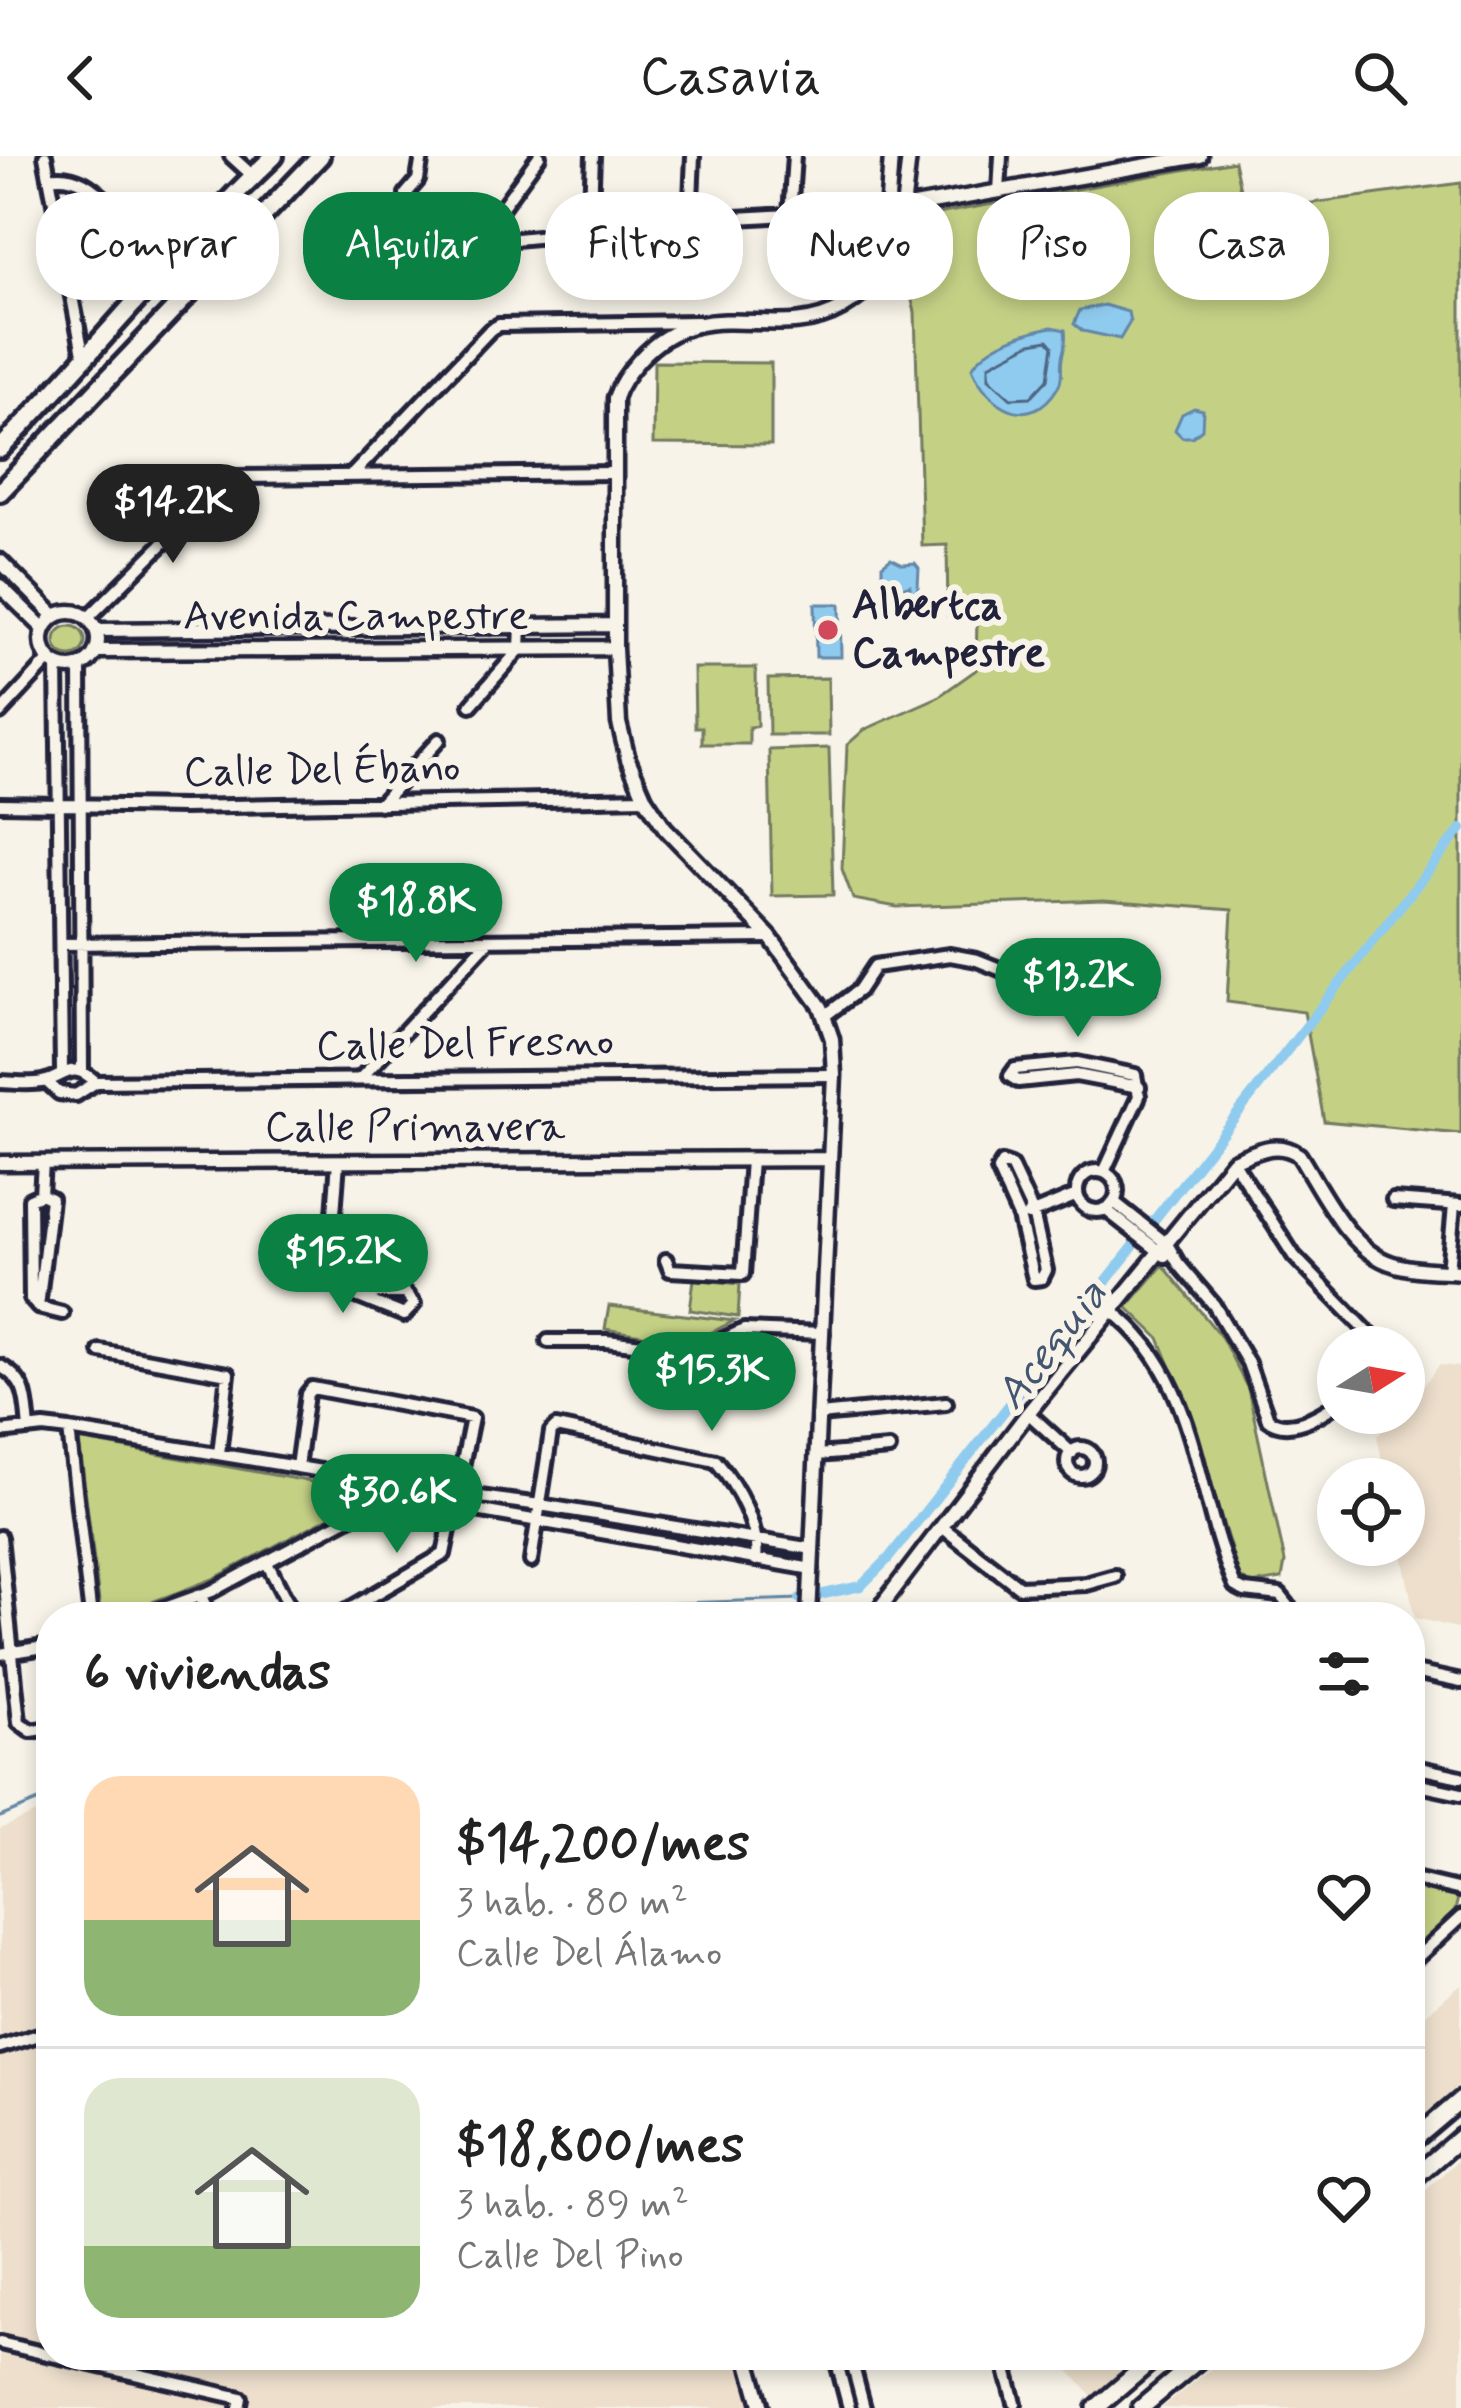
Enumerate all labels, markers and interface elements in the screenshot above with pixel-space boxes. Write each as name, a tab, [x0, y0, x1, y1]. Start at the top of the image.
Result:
text: Casavia	[640, 43, 821, 114]
icon: back	[48, 45, 114, 111]
icon: search	[1347, 45, 1413, 111]
chip: Comprar	[36, 192, 279, 300]
chip: Alquilar	[303, 192, 521, 300]
chip: Filtros	[545, 192, 743, 300]
chip: Nuevo	[767, 192, 953, 300]
chip: Piso	[977, 192, 1130, 300]
chip: Casa	[1154, 192, 1329, 300]
pin: $14.2K	[75, 464, 271, 566]
text: $14.2K	[114, 477, 232, 528]
place label: Albertca Campestre	[852, 579, 1046, 682]
street label: Avenida Campestre	[183, 590, 529, 645]
marker: Albertca Campestre	[815, 617, 841, 643]
street label: Calle Del Ébano	[183, 740, 461, 801]
pin: $18.8K	[318, 863, 514, 965]
text: $18.8K	[356, 876, 476, 927]
pin: $13.2K	[980, 938, 1176, 1040]
text: $13.2K	[1022, 951, 1134, 1002]
street label: Calle Del Fresno	[316, 1015, 614, 1075]
street label: Calle Primavera	[265, 1101, 566, 1156]
pin: $15.2K	[245, 1214, 441, 1316]
text: $15.2K	[285, 1227, 401, 1278]
water label: Acequia	[982, 1267, 1122, 1423]
north arrow	[1317, 1326, 1425, 1434]
map controls	[1317, 1326, 1425, 1566]
pin: $15.3K	[614, 1332, 810, 1434]
text: $15.3K	[655, 1345, 769, 1396]
pin: $30.6K	[299, 1454, 495, 1556]
button: locate	[1317, 1458, 1425, 1566]
text: $30.6K	[338, 1467, 456, 1518]
text: 6 viviendas	[84, 1641, 330, 1707]
icon: filters	[1311, 1641, 1377, 1707]
text: $14,200/mes	[456, 1812, 750, 1878]
icon: home	[180, 1824, 324, 1968]
icon: heart	[1311, 1863, 1377, 1929]
text: 3 hab. · 80 m²	[456, 1878, 688, 1929]
text: Calle Del Álamo	[456, 1929, 722, 1980]
text: $18,800/mes	[456, 2114, 744, 2180]
icon: home	[180, 2126, 324, 2270]
icon: heart	[1311, 2165, 1377, 2231]
text: 3 hab. · 89 m²	[456, 2180, 689, 2231]
text: Calle Del Pino	[456, 2231, 684, 2282]

